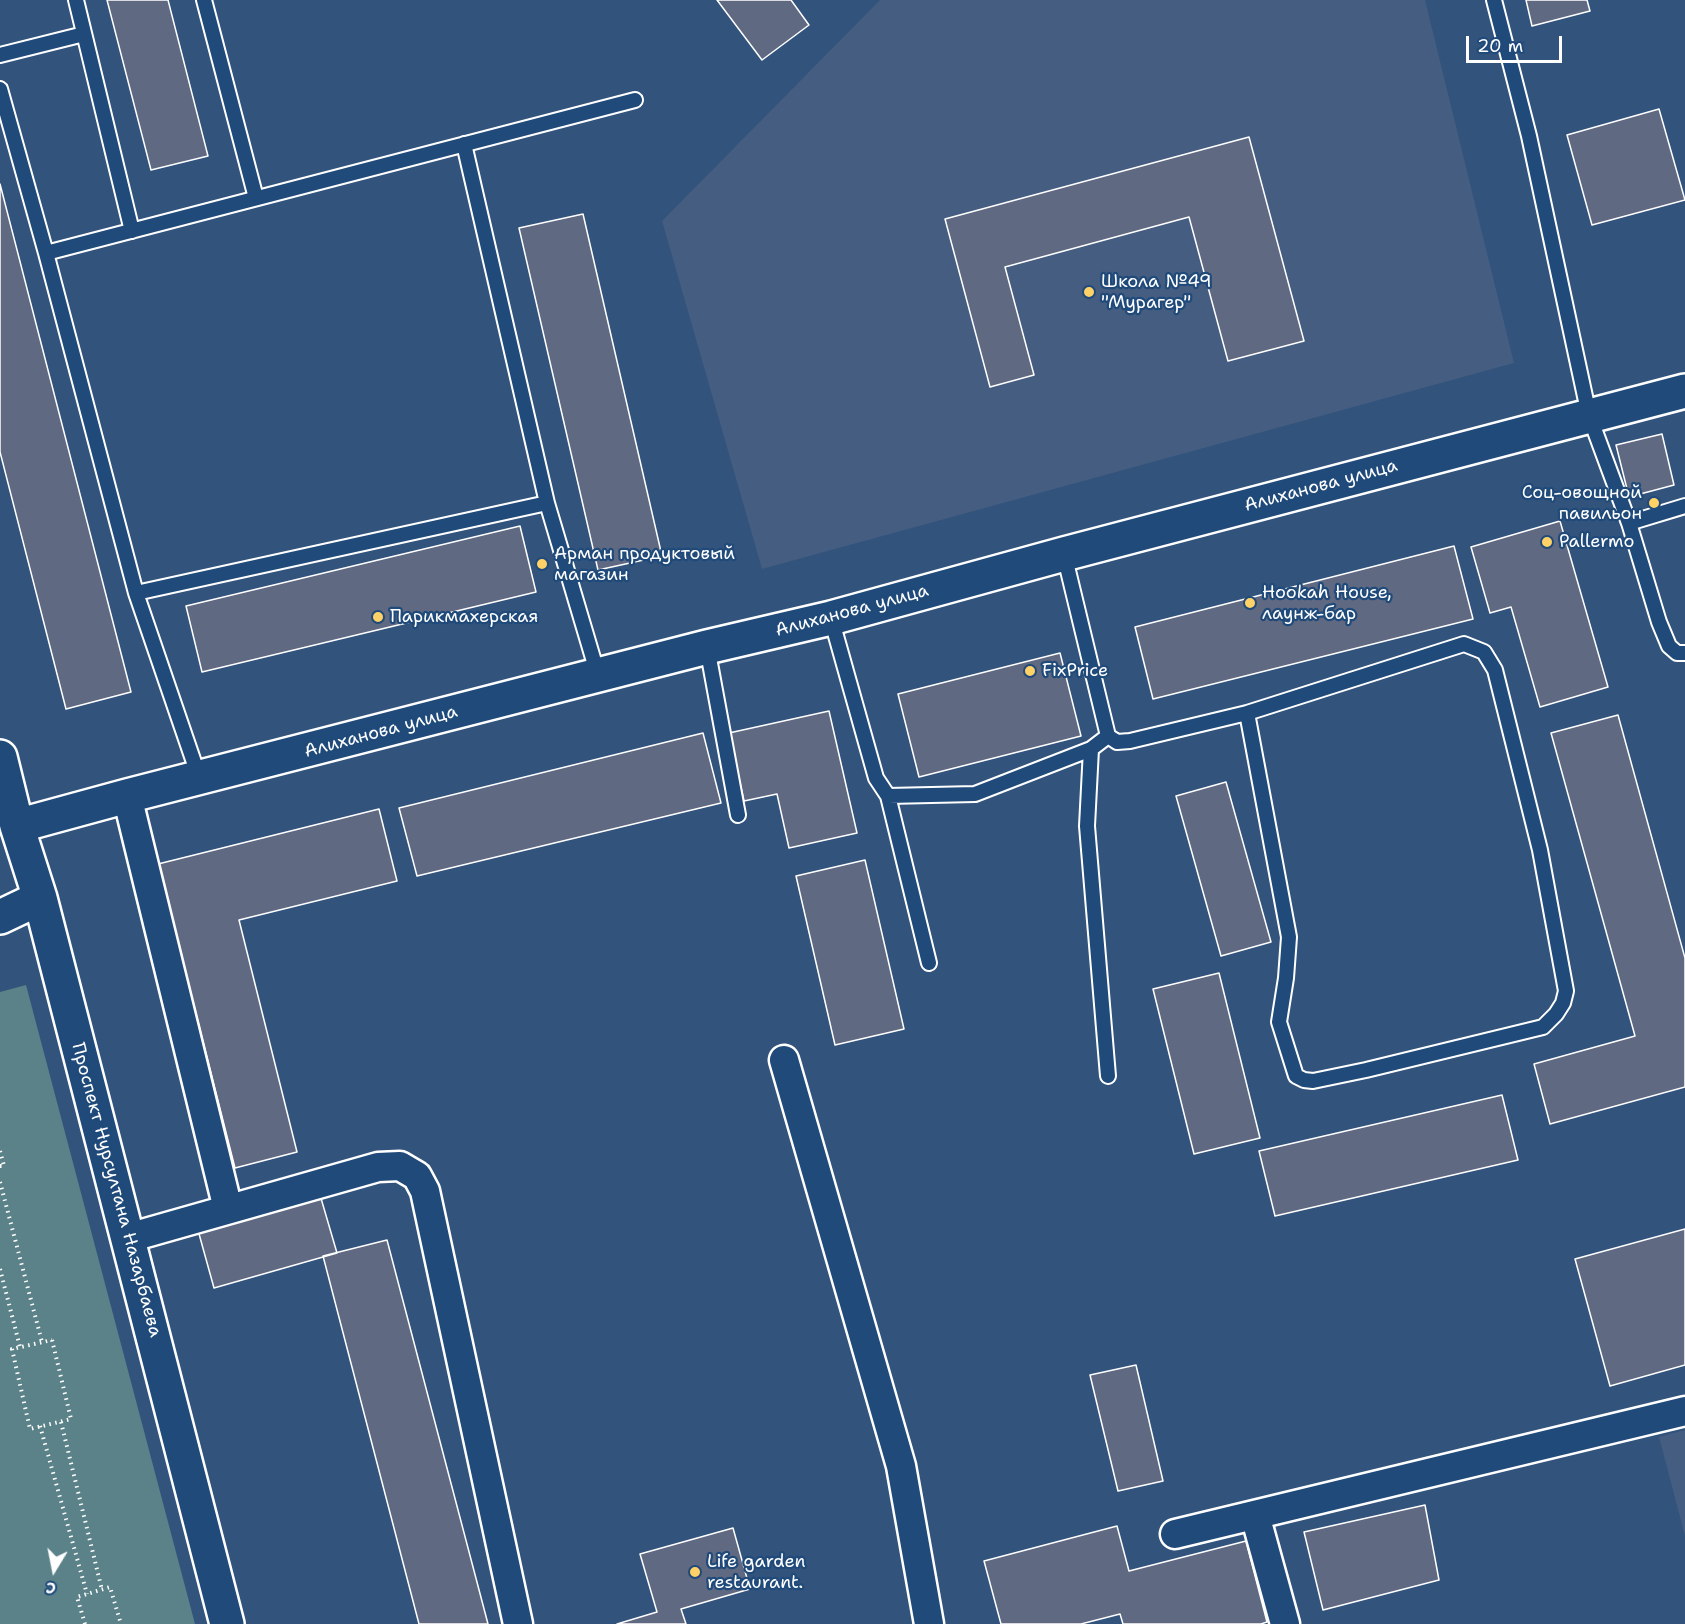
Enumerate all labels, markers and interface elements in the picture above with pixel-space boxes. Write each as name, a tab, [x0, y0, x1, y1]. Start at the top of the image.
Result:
scale bar	[1469, 24, 1565, 62]
text: 20 m	[1477, 34, 1523, 58]
place label: Школа №49 "Мурагер"	[1101, 271, 1212, 314]
marker: Школа №49 "Мурагер"	[1082, 285, 1096, 299]
street label: Алиханова улица	[1242, 455, 1400, 517]
place label: Соц-овощной павильон	[1522, 482, 1642, 524]
marker: Соц-овощной павильон	[1647, 496, 1661, 510]
place label: Pallermo	[1559, 531, 1634, 553]
marker: Pallermo	[1540, 535, 1554, 549]
place label: Арман продуктовый магазин	[554, 543, 735, 586]
marker: Арман продуктовый магазин	[535, 557, 549, 571]
street label: Алиханова улица	[773, 580, 931, 642]
place label: Hookah House, лаунж-бар	[1262, 582, 1392, 624]
marker: Hookah House, лаунж-бар	[1243, 596, 1257, 610]
place label: Парикмахерская	[390, 606, 538, 628]
marker: Парикмахерская	[371, 610, 385, 624]
place label: FixPrice	[1042, 660, 1108, 682]
marker: FixPrice	[1023, 664, 1037, 678]
street label: Алиханова улица	[302, 701, 460, 763]
street label: Проспект Нурсултана Назарбаева	[66, 1040, 166, 1340]
north arrow	[24, 1540, 84, 1600]
place label: Life garden restaurant.	[707, 1551, 805, 1594]
marker: Life garden restaurant.	[688, 1565, 702, 1579]
text: С	[44, 1577, 57, 1599]

